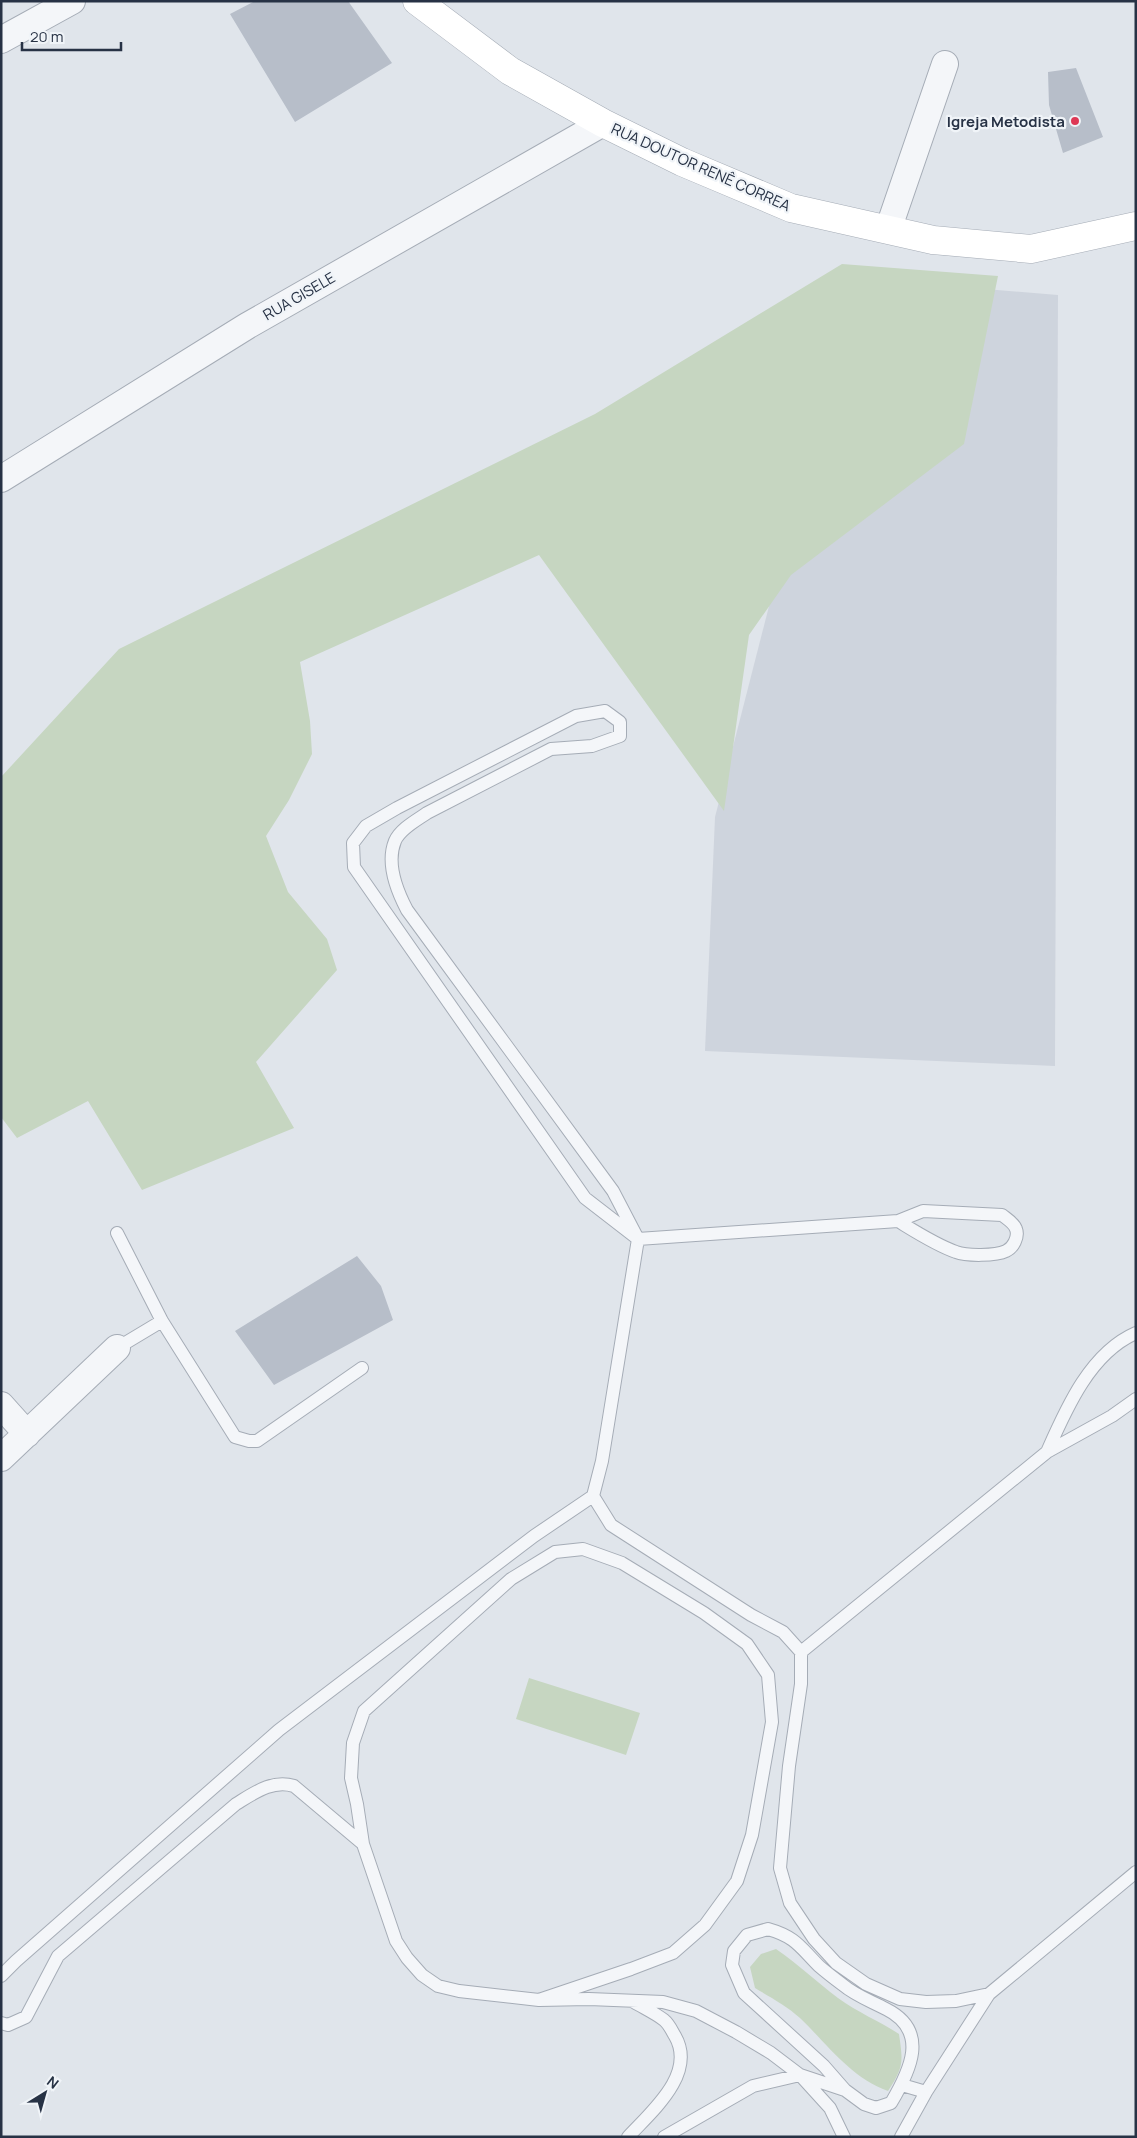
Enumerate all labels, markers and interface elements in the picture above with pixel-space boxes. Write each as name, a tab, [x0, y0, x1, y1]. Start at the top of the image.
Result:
scale bar	[22, 20, 121, 52]
text: 20 m	[30, 26, 63, 47]
place label: Igreja Metodista	[947, 111, 1065, 132]
marker: Igreja Metodista	[1069, 115, 1081, 127]
street label: RUA DOUTOR RENÊ CORREA	[608, 118, 794, 216]
street label: RUA GISELE	[259, 267, 339, 325]
north arrow	[20, 2068, 70, 2118]
text: N	[43, 2072, 63, 2093]

